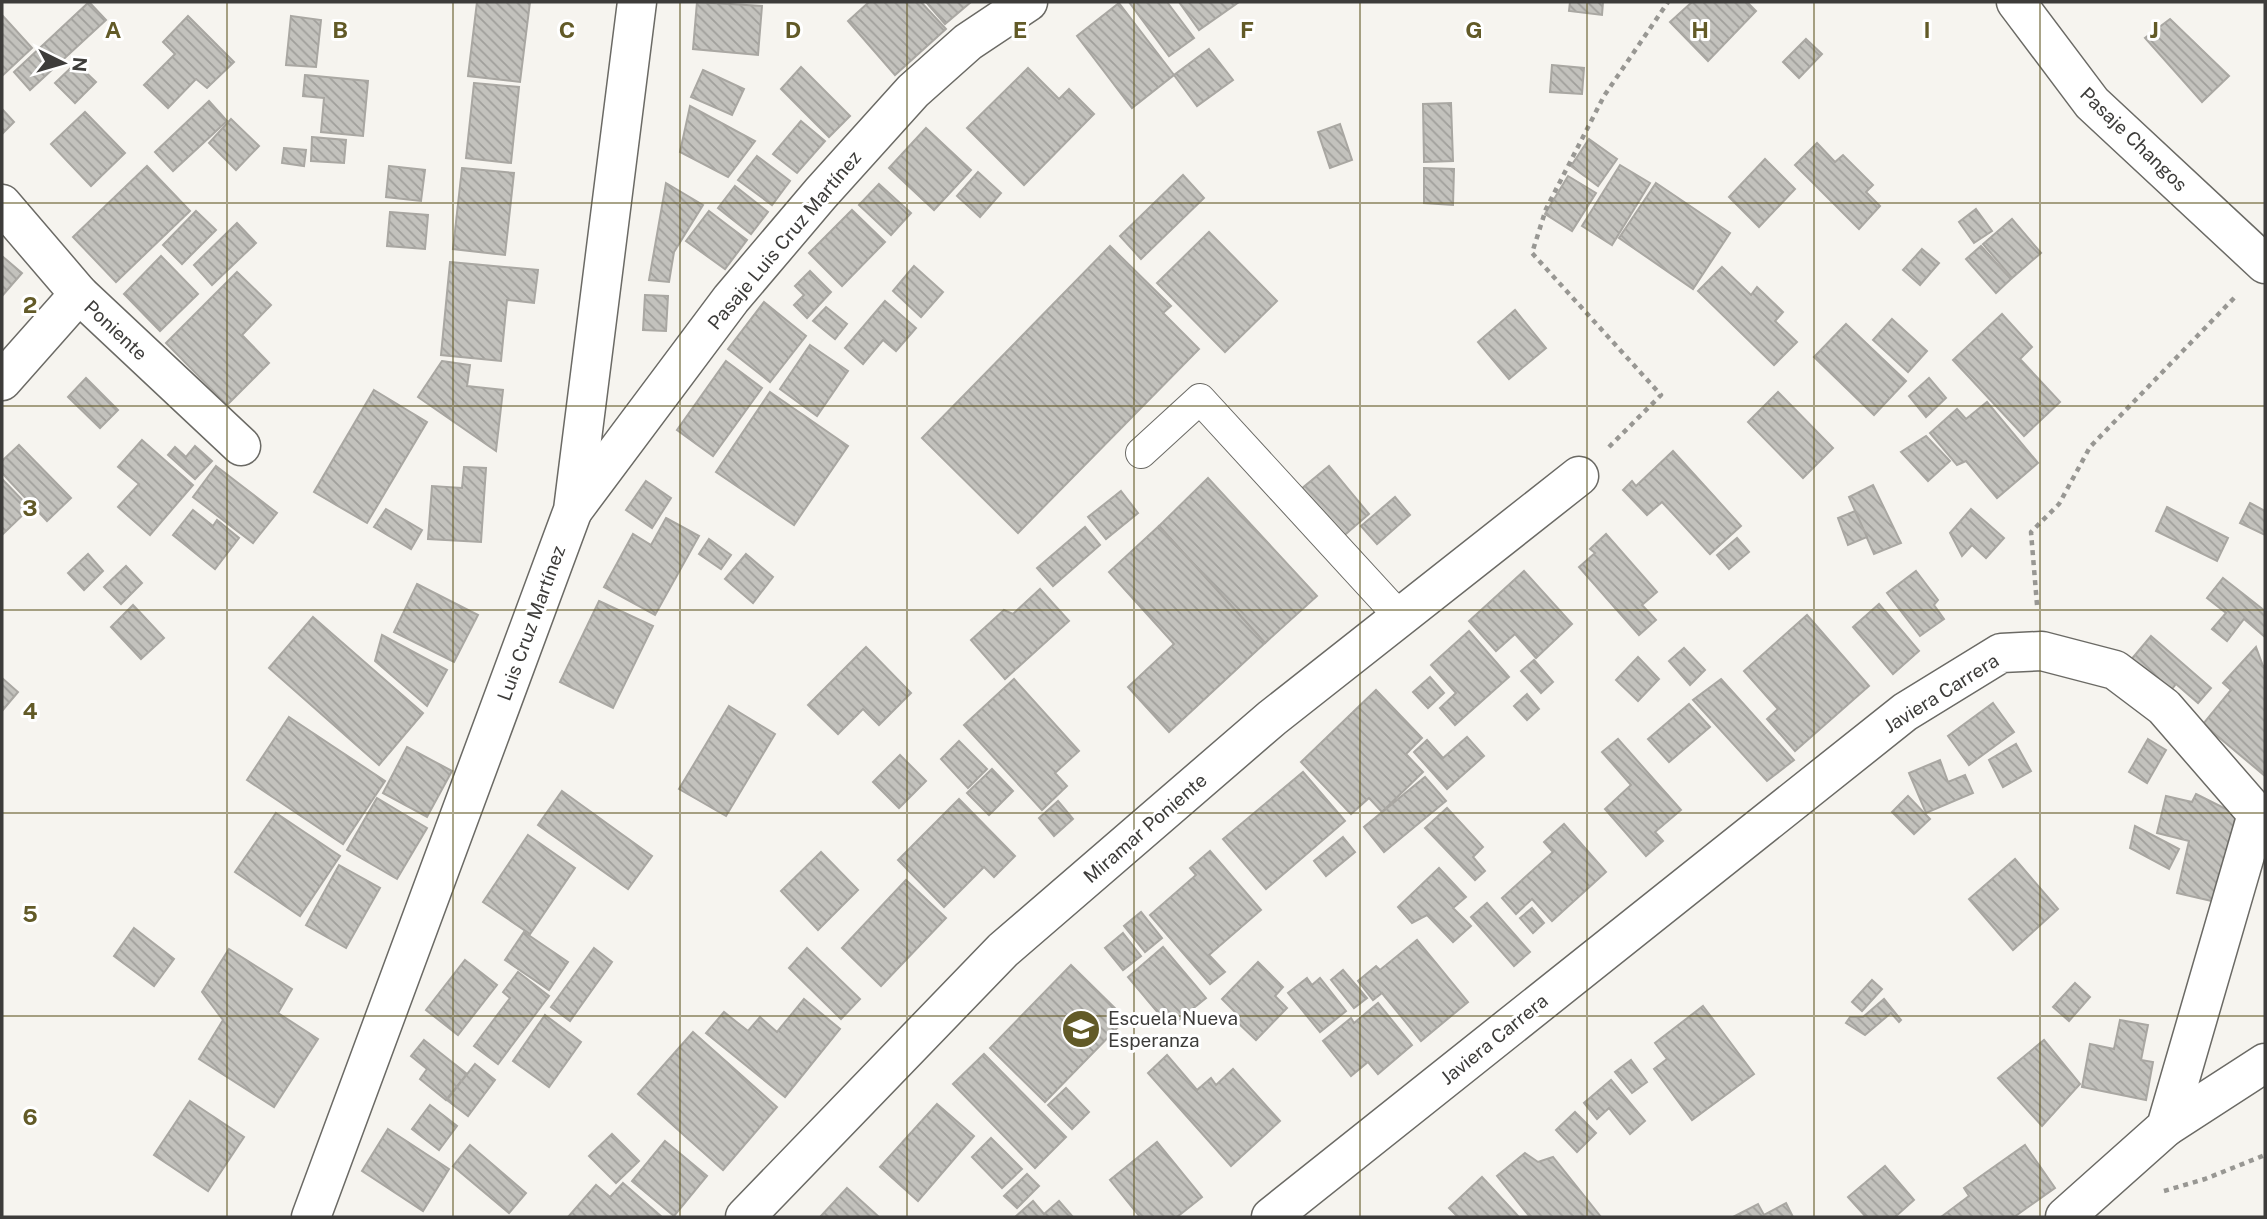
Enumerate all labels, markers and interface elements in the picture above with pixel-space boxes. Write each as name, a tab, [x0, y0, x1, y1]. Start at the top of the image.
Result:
text: A	[105, 16, 122, 43]
text: B	[332, 16, 348, 43]
text: C	[559, 16, 575, 43]
text: D	[785, 16, 801, 43]
text: E	[1013, 16, 1027, 43]
text: F	[1240, 16, 1254, 43]
text: G	[1465, 16, 1483, 43]
text: H	[1691, 16, 1709, 43]
text: I	[1923, 16, 1931, 43]
text: J	[2149, 16, 2159, 43]
north arrow	[28, 28, 98, 98]
text: N	[68, 56, 92, 73]
street label: Pasaje Changos	[2076, 82, 2192, 196]
street label: Pasaje Luis Cruz Martínez	[703, 146, 865, 334]
text: 2	[23, 291, 37, 318]
street label: Poniente	[80, 296, 152, 364]
text: 3	[22, 494, 38, 521]
street label: Luis Cruz Martínez	[493, 542, 569, 704]
street label: Javiera Carrera	[1879, 649, 2003, 737]
text: 4	[22, 697, 38, 724]
street label: Miramar Poniente	[1079, 769, 1211, 887]
text: 5	[22, 900, 38, 927]
street label: Javiera Carrera	[1436, 989, 1552, 1089]
place label: Escuela Nueva Esperanza	[1108, 1007, 1238, 1051]
school or university icon: Escuela Nueva Esperanza	[1060, 1008, 1102, 1050]
text: 6	[22, 1103, 38, 1130]

